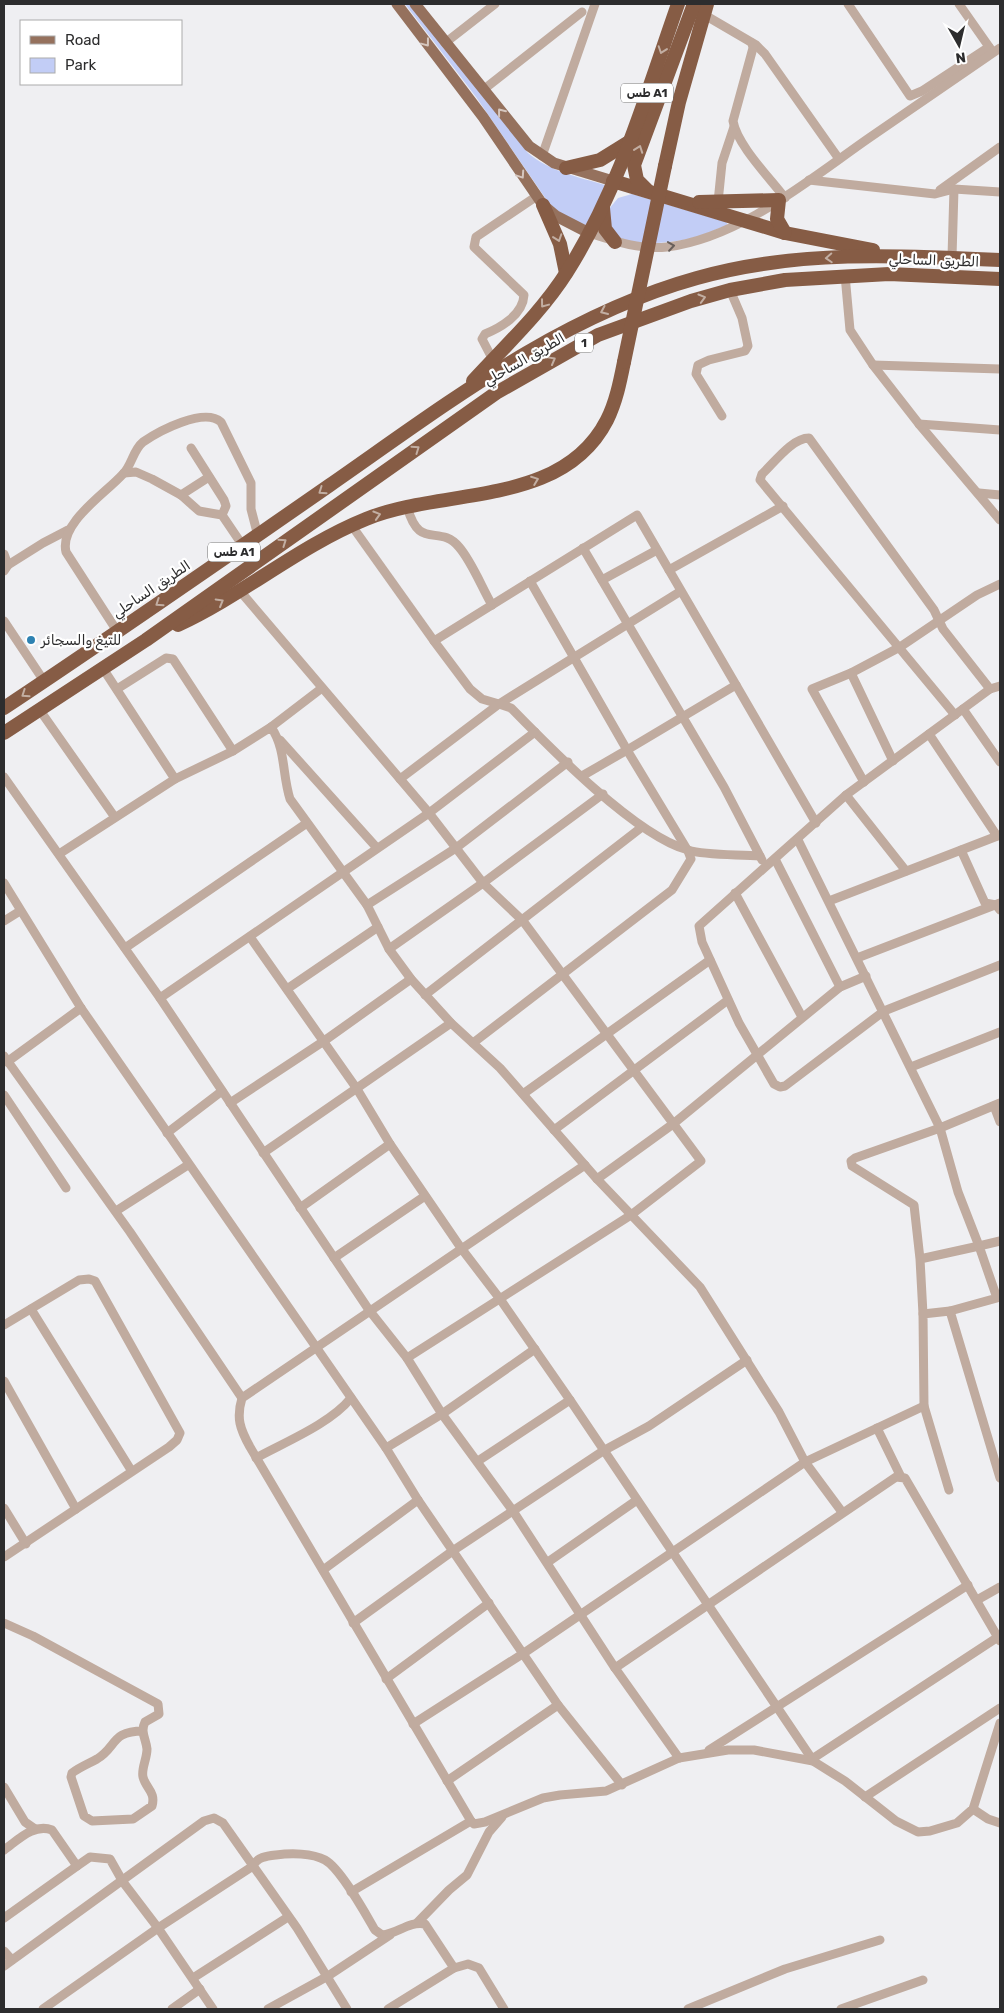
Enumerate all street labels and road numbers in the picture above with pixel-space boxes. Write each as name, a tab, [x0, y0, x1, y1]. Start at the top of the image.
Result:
road number: طس A1	[621, 84, 673, 102]
street label: الطريق الساحلي	[888, 250, 980, 273]
street label: الطريق الساحلي	[481, 329, 569, 391]
road number: 1	[575, 333, 593, 352]
road number: طس A1	[208, 542, 260, 562]
street label: الطريق الساحلي	[109, 557, 195, 623]

